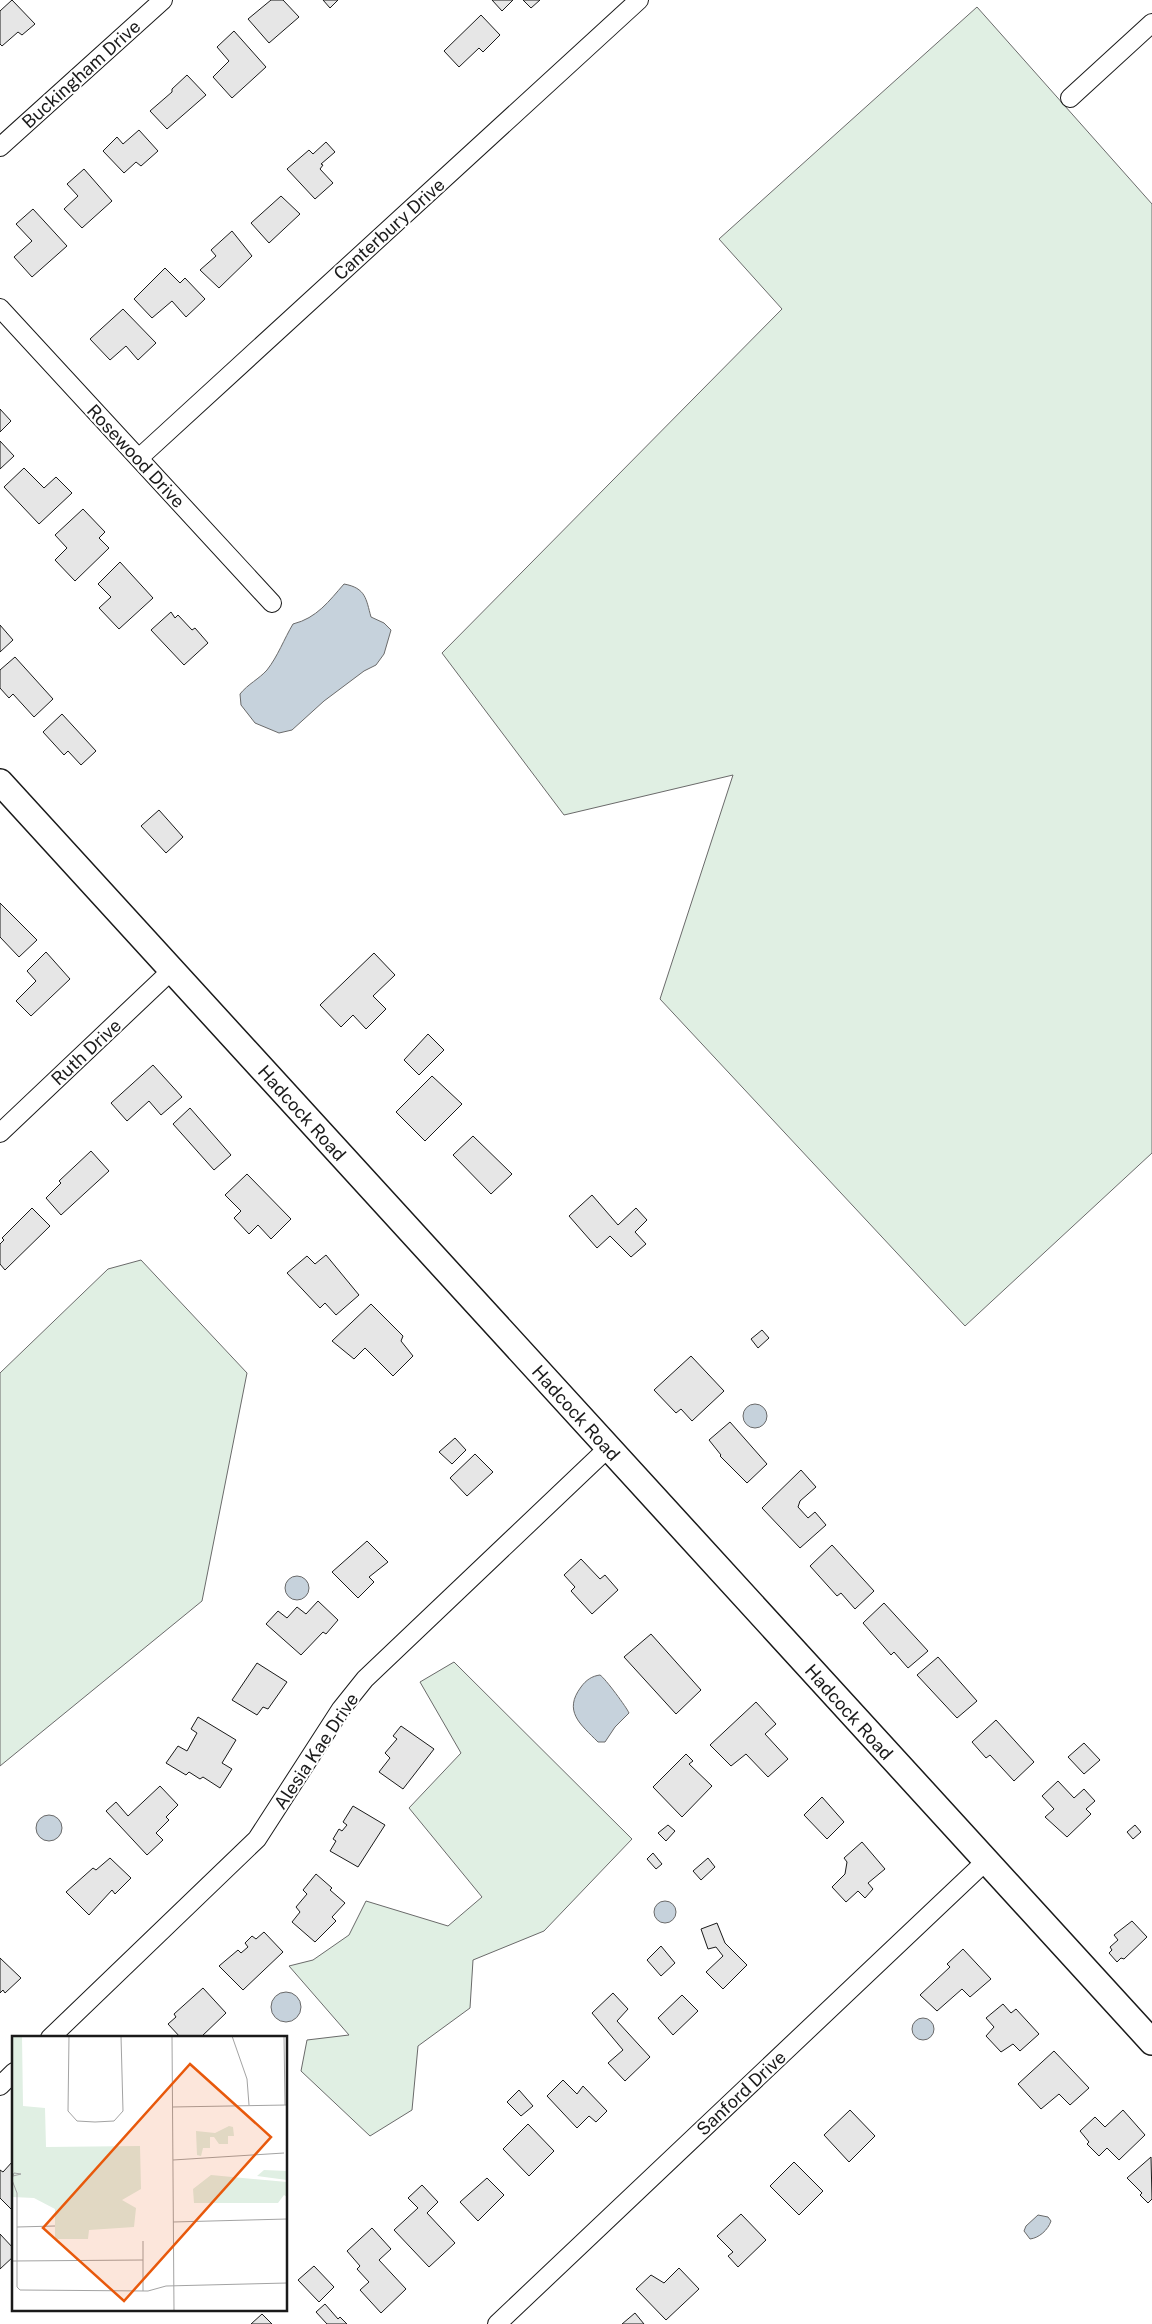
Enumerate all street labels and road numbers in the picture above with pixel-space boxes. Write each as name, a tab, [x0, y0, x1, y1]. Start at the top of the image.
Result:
street label: Buckingham Drive	[18, 15, 144, 133]
street label: Canterbury Drive	[329, 174, 449, 284]
street label: Rosewood Drive	[83, 400, 189, 512]
street label: Ruth Drive	[47, 1015, 125, 1089]
street label: Hadcock Road	[254, 1061, 350, 1165]
street label: Hadcock Road	[528, 1361, 624, 1465]
street label: Hadcock Road	[801, 1660, 897, 1764]
street label: Alesia Kae Drive	[269, 1689, 363, 1813]
street label: Sanford Drive	[692, 2046, 790, 2140]

